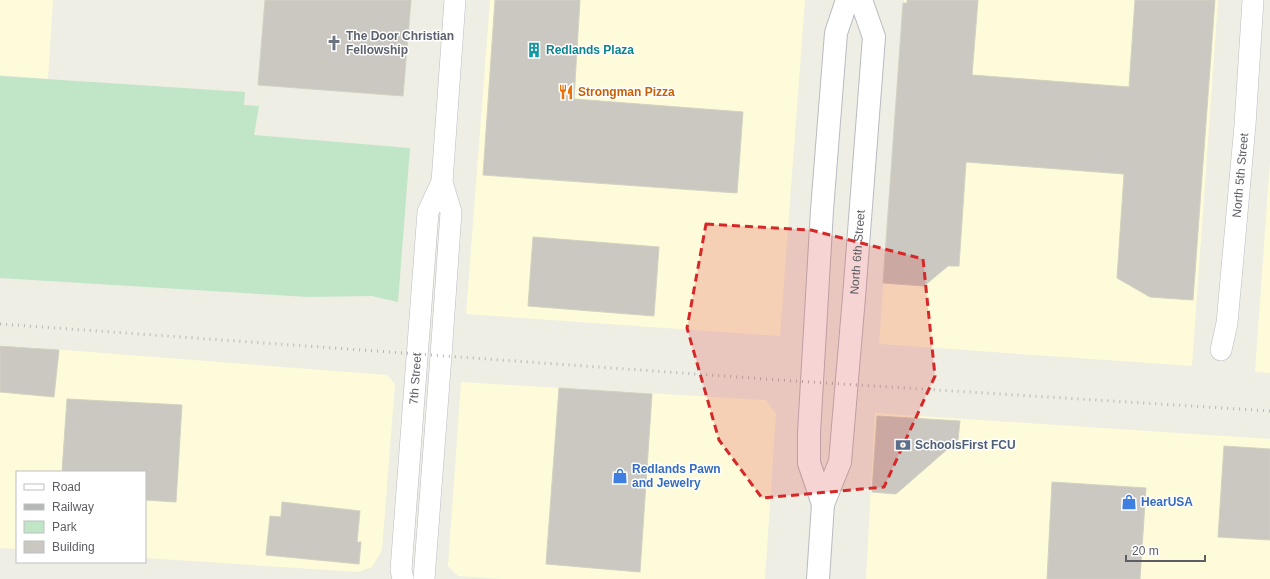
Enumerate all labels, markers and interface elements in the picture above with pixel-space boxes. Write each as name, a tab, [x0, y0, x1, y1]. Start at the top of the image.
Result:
place label: The Door Christian Fellowship	[346, 29, 454, 57]
church icon: The Door Christian Fellowship	[325, 34, 343, 52]
building icon: Redlands Plaza	[525, 41, 543, 59]
place label: Redlands Plaza	[546, 43, 634, 57]
restaurant icon: Strongman Pizza	[557, 83, 575, 101]
place label: Strongman Pizza	[578, 85, 675, 99]
street label: North 5th Street	[1230, 132, 1251, 218]
street label: North 6th Street	[847, 209, 868, 295]
street label: 7th Street	[406, 352, 424, 405]
bank icon: SchoolsFirst FCU	[894, 436, 912, 454]
place label: SchoolsFirst FCU	[915, 438, 1016, 452]
place label: Redlands Pawn and Jewelry	[632, 462, 721, 490]
shop icon: Redlands Pawn and Jewelry	[611, 467, 629, 485]
legend	[16, 471, 146, 563]
text: Road	[52, 480, 81, 494]
shop icon: HearUSA	[1120, 493, 1138, 511]
place label: HearUSA	[1141, 495, 1193, 509]
text: Railway	[52, 500, 94, 514]
text: Park	[52, 520, 78, 534]
scale bar	[1126, 537, 1205, 563]
text: Building	[52, 540, 95, 554]
text: 20 m	[1132, 544, 1159, 558]

